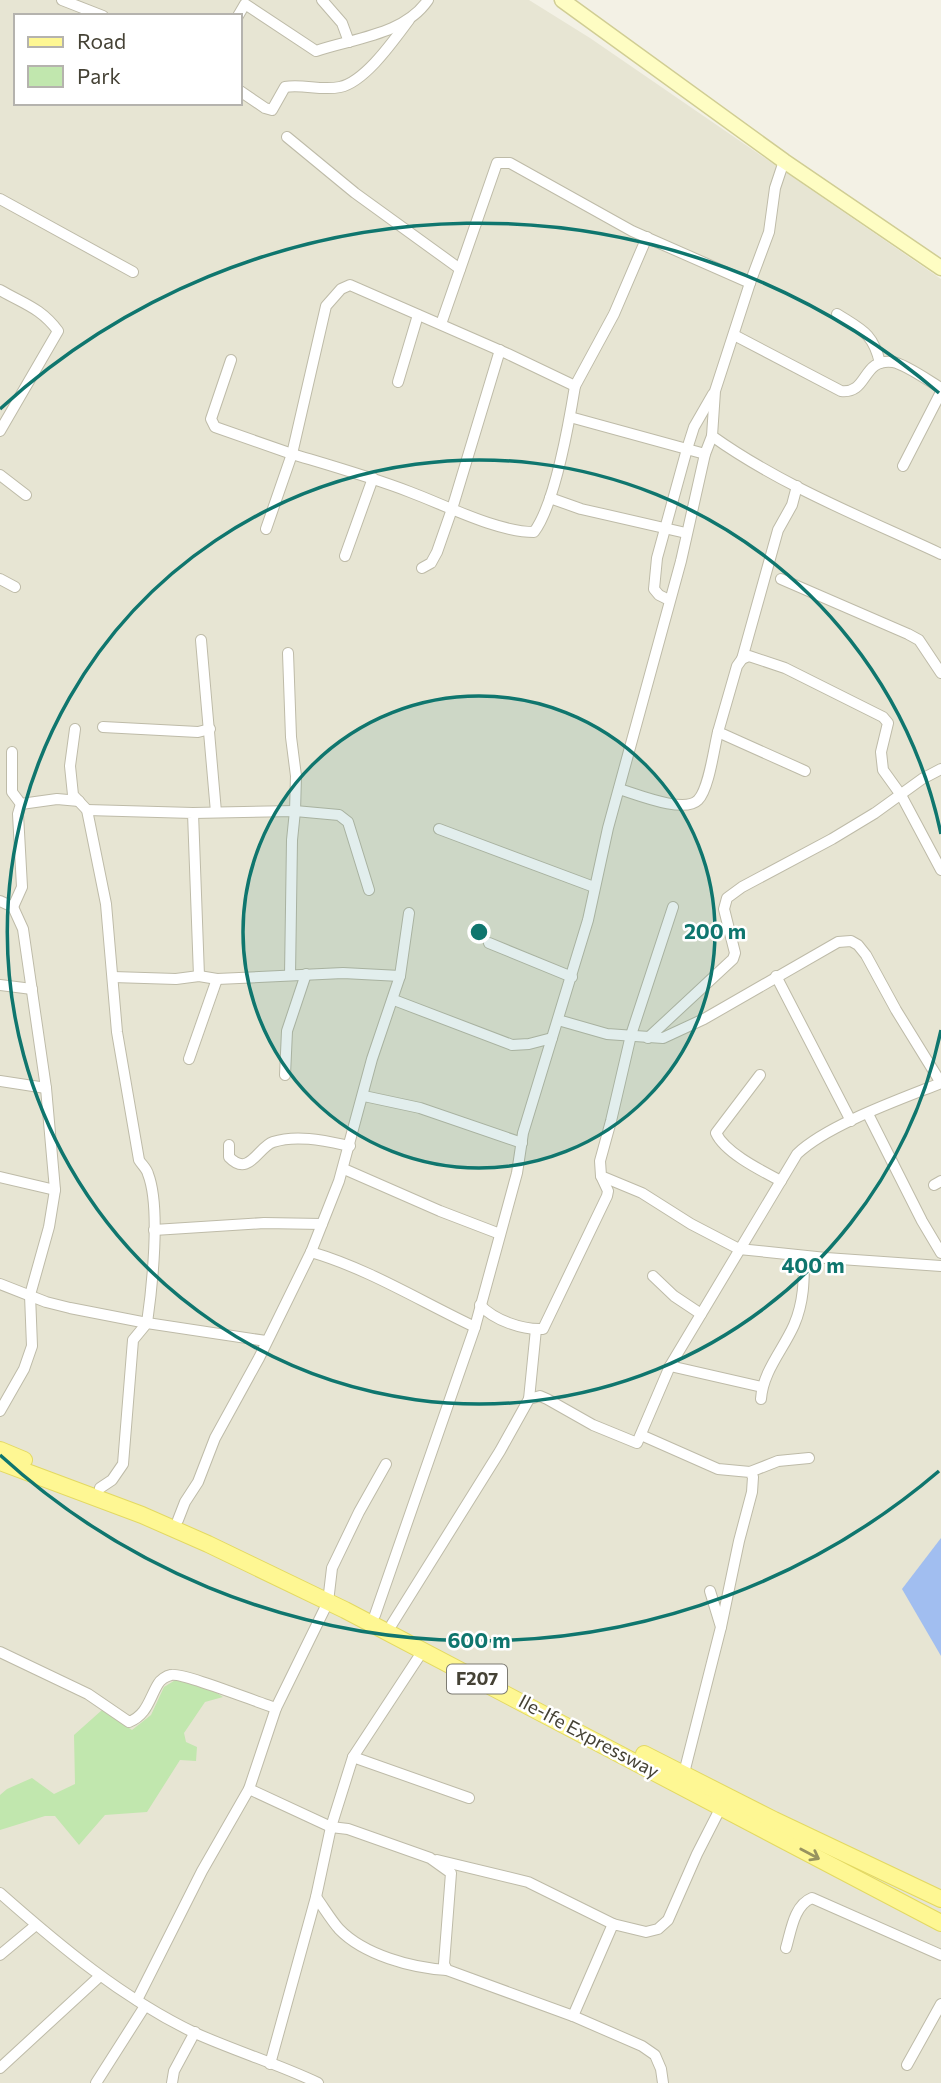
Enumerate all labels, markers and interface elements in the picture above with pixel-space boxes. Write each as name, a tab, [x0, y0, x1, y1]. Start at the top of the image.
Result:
legend	[14, 14, 242, 105]
text: Road	[77, 28, 126, 53]
text: Park	[77, 63, 121, 88]
text: 200 m	[684, 918, 746, 943]
centre of rings	[467, 920, 491, 944]
text: 400 m	[781, 1252, 845, 1277]
text: 600 m	[447, 1627, 511, 1652]
road number: F207	[447, 1664, 507, 1694]
street label: Ile-Ife Expressway	[515, 1689, 664, 1782]
one-way arrow	[799, 1848, 820, 1861]

